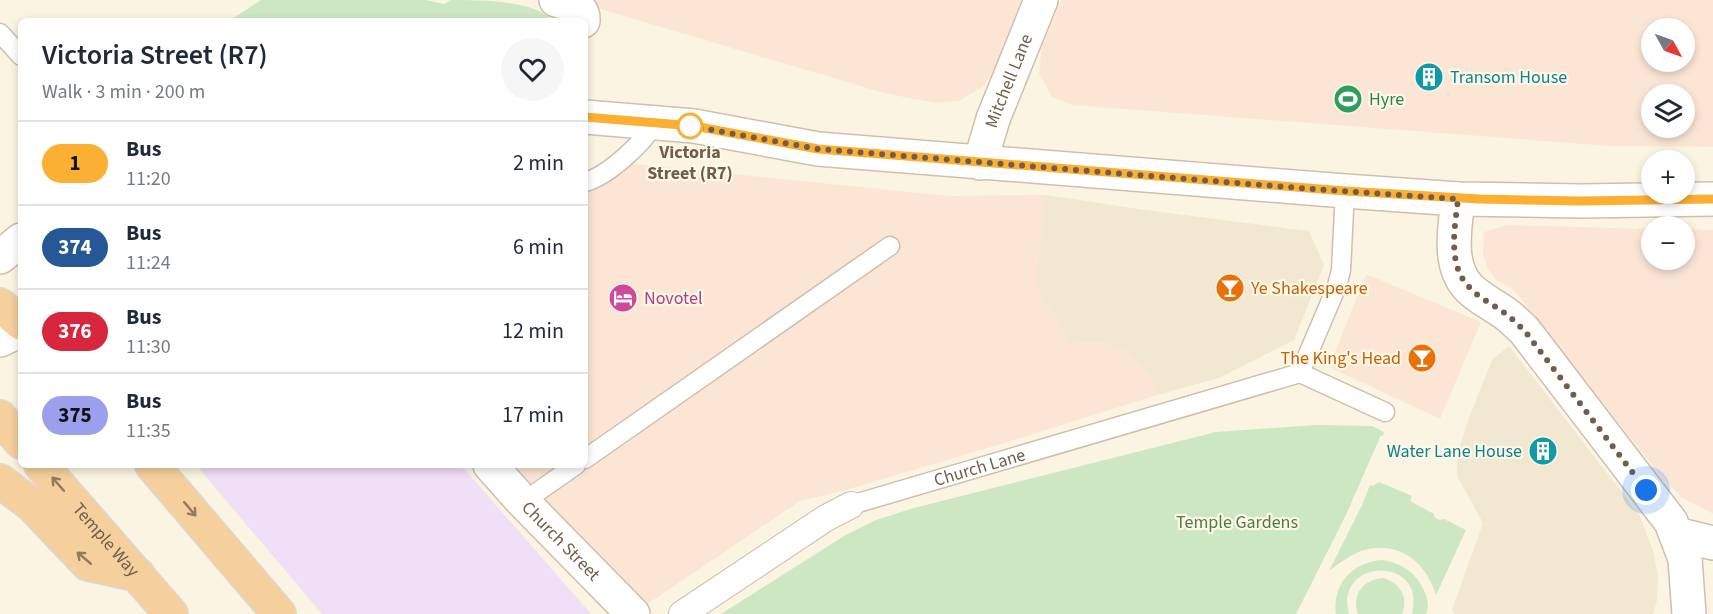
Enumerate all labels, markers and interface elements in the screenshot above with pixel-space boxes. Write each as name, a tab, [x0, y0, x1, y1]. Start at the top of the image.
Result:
north arrow	[1641, 18, 1695, 72]
map controls	[1641, 18, 1695, 270]
street label: Mitchell Lane	[979, 30, 1039, 131]
text: Victoria Street (R7)	[42, 35, 268, 75]
button: heart	[501, 38, 564, 101]
building icon: Transom House	[1413, 61, 1445, 93]
place label: Transom House	[1450, 65, 1567, 90]
text: Walk · 3 min · 200 m	[42, 78, 205, 106]
sports icon: Hyre	[1332, 83, 1364, 115]
button: layers	[1641, 84, 1695, 138]
place label: Hyre	[1369, 87, 1404, 112]
marker: Victoria Street (R7)	[677, 113, 703, 139]
text: Bus	[126, 133, 162, 165]
place label: Victoria Street (R7)	[647, 140, 733, 186]
text: 2 min	[513, 147, 564, 179]
text: 1	[69, 148, 81, 178]
button: +	[1641, 150, 1695, 204]
text: 11:20	[126, 165, 171, 193]
button: −	[1641, 216, 1695, 270]
text: Bus	[126, 217, 162, 249]
text: 6 min	[513, 231, 564, 263]
text: 374	[58, 232, 92, 262]
text: 11:24	[126, 249, 171, 277]
bar icon: Ye Shakespeare	[1214, 272, 1246, 304]
place label: Ye Shakespeare	[1250, 276, 1368, 301]
hotel icon: Novotel	[607, 282, 639, 314]
place label: Novotel	[644, 286, 702, 311]
text: Bus	[126, 301, 162, 333]
text: 12 min	[502, 315, 564, 347]
text: 376	[58, 316, 92, 346]
text: 11:30	[126, 333, 171, 361]
bar icon: The King's Head	[1406, 342, 1438, 374]
place label: The King's Head	[1281, 346, 1401, 371]
text: Bus	[126, 385, 162, 417]
text: 17 min	[502, 399, 564, 431]
text: 375	[58, 400, 92, 430]
text: 11:35	[126, 417, 171, 445]
building icon: Water Lane House	[1527, 435, 1559, 467]
place label: Water Lane House	[1387, 439, 1522, 464]
street label: Church Lane	[931, 442, 1028, 493]
your location	[1631, 475, 1661, 505]
one-way arrow	[51, 477, 65, 492]
street label: Church Street	[516, 496, 606, 587]
street label: Temple Way	[66, 497, 145, 583]
one-way arrow	[183, 501, 197, 517]
park label: Temple Gardens	[1176, 510, 1298, 535]
one-way arrow	[76, 552, 92, 565]

